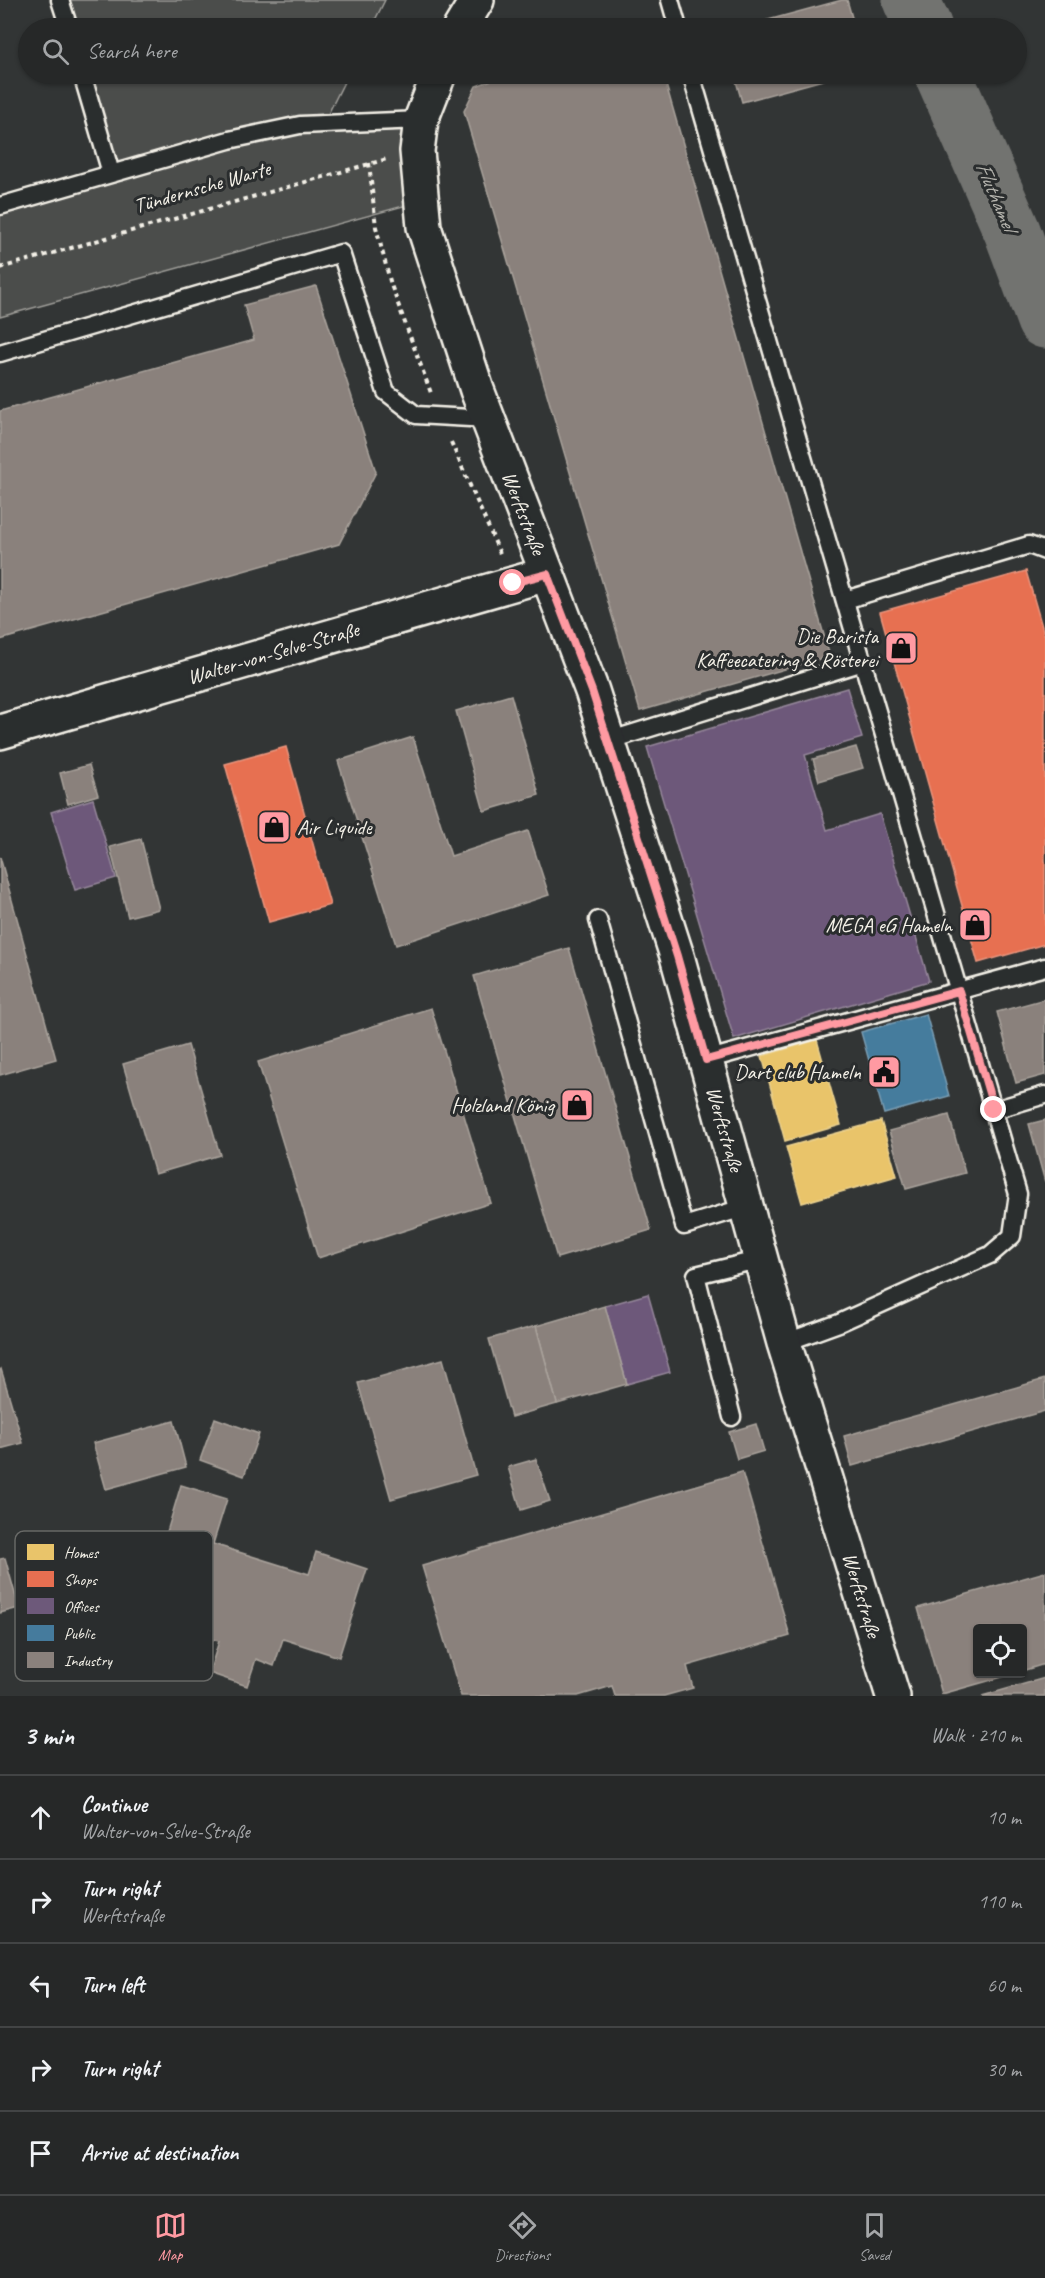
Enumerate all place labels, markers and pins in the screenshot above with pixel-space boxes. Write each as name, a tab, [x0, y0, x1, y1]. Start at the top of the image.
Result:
place label: Die Barista Kaffeecatering & Rösterei	[696, 623, 881, 673]
shop icon: Die Barista Kaffeecatering & Rösterei	[883, 630, 919, 666]
shop icon: Air Liquide	[256, 809, 292, 845]
place label: Air Liquide	[297, 814, 373, 840]
shop icon: MEGA eG Hameln	[957, 907, 993, 943]
place label: MEGA eG Hameln	[826, 912, 954, 938]
public building icon: Dart club Hameln	[866, 1054, 902, 1090]
place label: Dart club Hameln	[734, 1059, 862, 1085]
shop icon: Holzland König	[559, 1087, 595, 1123]
place label: Holzland König	[451, 1092, 556, 1118]

